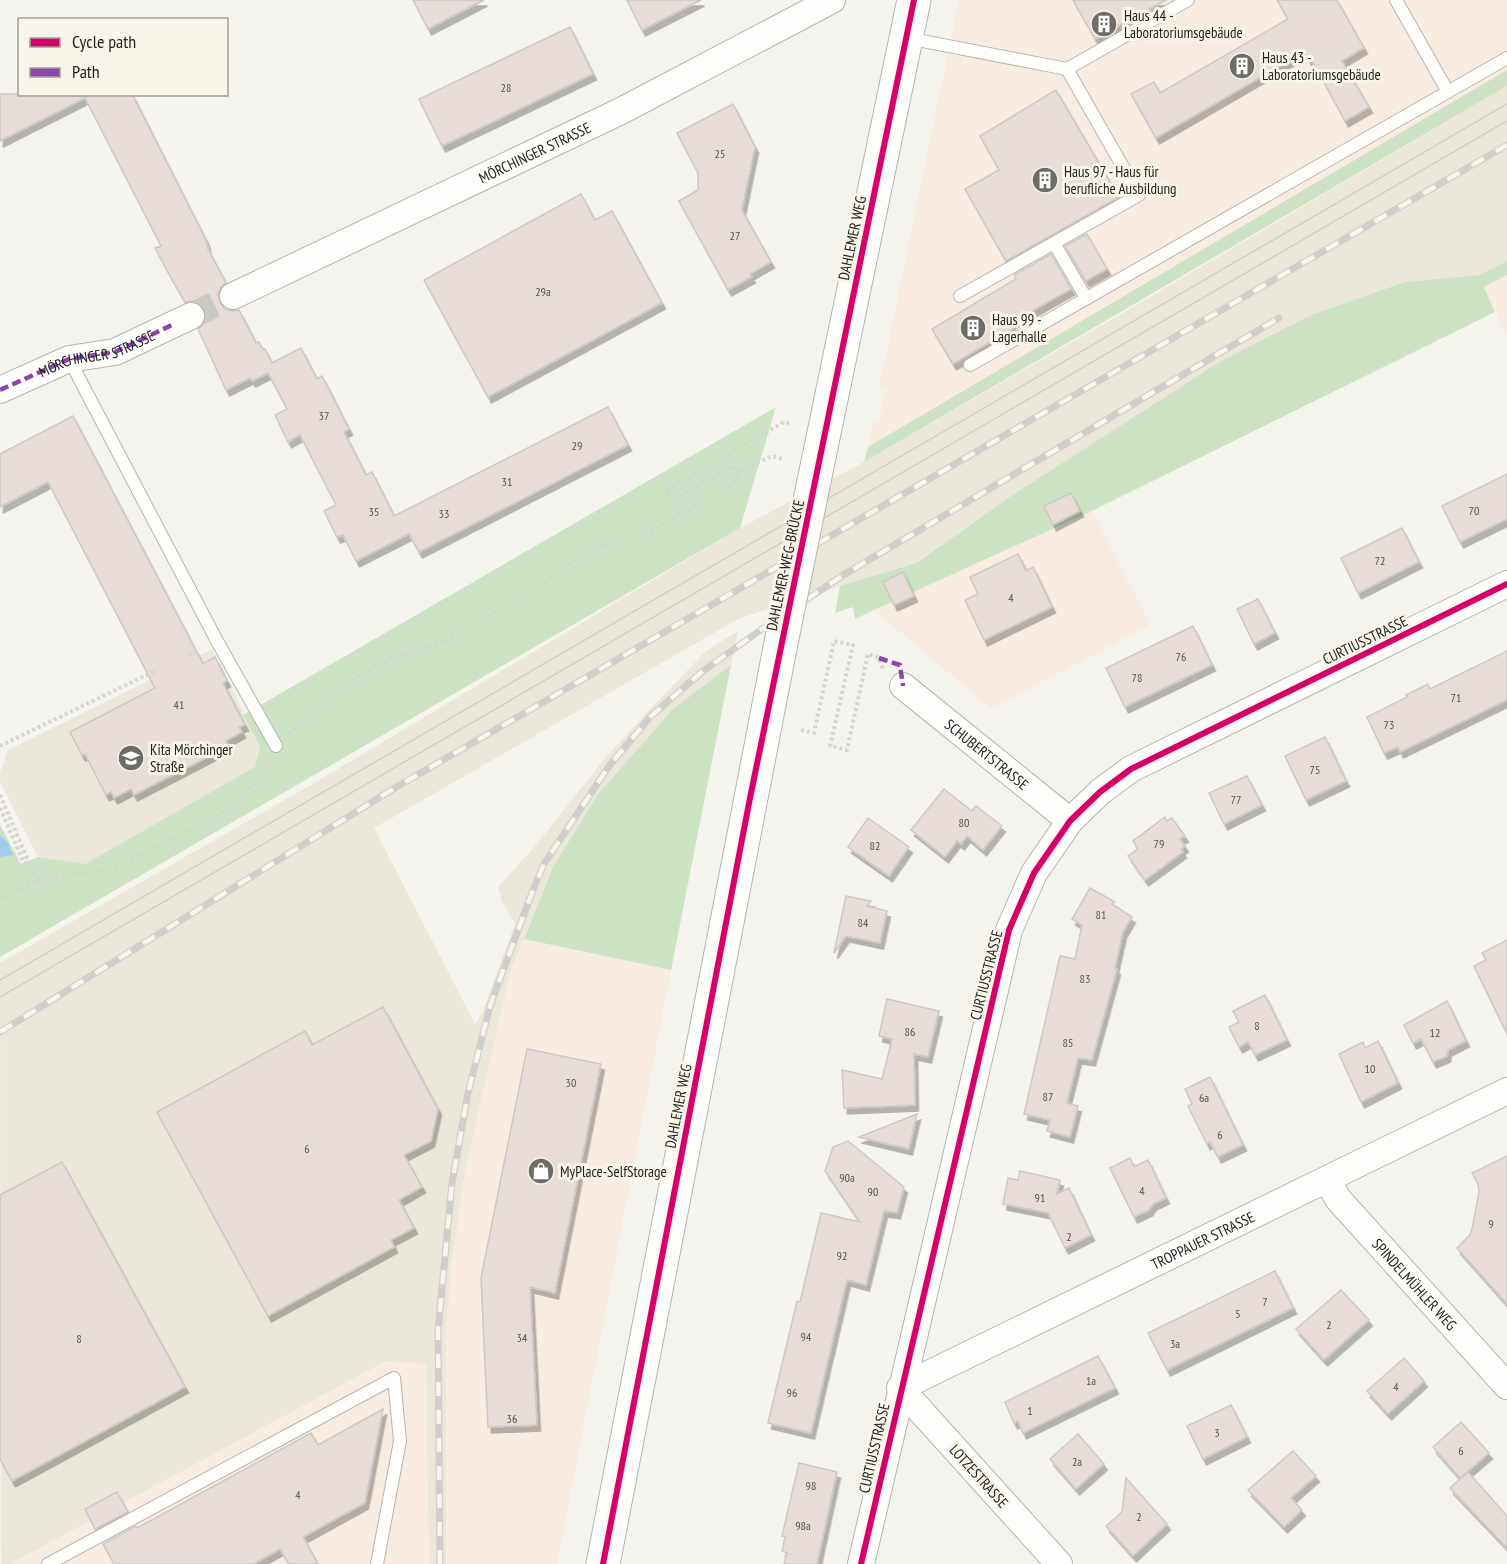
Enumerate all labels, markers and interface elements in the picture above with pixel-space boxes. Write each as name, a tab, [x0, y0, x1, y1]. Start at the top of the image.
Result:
place label: Haus 44 - Laboratoriumsgebäude	[1124, 6, 1243, 42]
building icon: Haus 44 - Laboratoriumsgebäude	[1089, 9, 1119, 39]
legend	[18, 18, 228, 96]
text: Cycle path	[72, 30, 136, 53]
place label: Haus 43 - Laboratoriumsgebäude	[1262, 48, 1381, 84]
building icon: Haus 43 - Laboratoriumsgebäude	[1227, 51, 1257, 81]
text: Path	[72, 60, 100, 83]
house number: 28	[501, 80, 511, 95]
street label: MÖRCHINGER STRASSE	[475, 117, 593, 187]
house number: 25	[715, 146, 725, 161]
place label: Haus 97 - Haus für berufliche Ausbildung	[1064, 162, 1177, 198]
building icon: Haus 97 - Haus für berufliche Ausbildung	[1030, 165, 1060, 195]
street label: DAHLEMER WEG	[834, 194, 870, 282]
house number: 27	[730, 228, 740, 243]
house number: 29a	[535, 284, 551, 299]
place label: Haus 99 - Lagerhalle	[992, 310, 1047, 346]
building icon: Haus 99 - Lagerhalle	[958, 313, 988, 343]
street label: MÖRCHINGER STRASSE	[35, 325, 158, 381]
house number: 37	[319, 408, 329, 423]
house number: 29	[572, 438, 582, 453]
house number: 31	[502, 474, 512, 489]
street label: DAHLEMER-WEG-BRÜCKE	[762, 498, 808, 632]
house number: 70	[1469, 503, 1479, 518]
house number: 35	[369, 504, 379, 519]
house number: 33	[439, 506, 449, 521]
house number: 72	[1375, 553, 1385, 568]
house number: 4	[1008, 590, 1014, 605]
street label: CURTIUSSTRASSE	[1320, 611, 1410, 669]
house number: 76	[1176, 649, 1186, 664]
house number: 78	[1132, 670, 1142, 685]
house number: 71	[1451, 690, 1461, 705]
house number: 41	[174, 697, 184, 712]
street label: SCHUBERTSTRASSE	[941, 714, 1033, 793]
house number: 73	[1384, 717, 1394, 732]
place label: Kita Mörchinger Straße	[150, 740, 234, 776]
school or university icon: Kita Mörchinger Straße	[116, 743, 146, 773]
house number: 75	[1310, 762, 1320, 777]
house number: 77	[1231, 792, 1241, 807]
house number: 80	[959, 815, 969, 830]
house number: 79	[1154, 836, 1164, 851]
house number: 82	[870, 838, 880, 853]
house number: 81	[1096, 907, 1106, 922]
house number: 84	[858, 915, 869, 930]
street label: CURTIUSSTRASSE	[966, 928, 1006, 1022]
house number: 83	[1080, 971, 1090, 986]
house number: 8	[1254, 1018, 1260, 1033]
house number: 86	[905, 1024, 915, 1039]
house number: 12	[1430, 1025, 1440, 1040]
house number: 85	[1063, 1035, 1073, 1050]
house number: 10	[1365, 1061, 1375, 1076]
street label: DAHLEMER WEG	[661, 1062, 695, 1150]
house number: 30	[566, 1075, 576, 1090]
house number: 87	[1043, 1089, 1053, 1104]
house number: 6a	[1199, 1090, 1209, 1105]
house number: 6	[1217, 1127, 1223, 1142]
house number: 6	[304, 1141, 310, 1156]
shop icon: MyPlace-SelfStorage	[526, 1156, 556, 1186]
place label: MyPlace-SelfStorage	[560, 1162, 667, 1181]
house number: 90a	[839, 1170, 855, 1185]
house number: 4	[1139, 1183, 1145, 1198]
house number: 90	[868, 1184, 878, 1199]
house number: 91	[1035, 1190, 1045, 1205]
street label: TROPPAUER STRASSE	[1148, 1207, 1257, 1273]
house number: 9	[1488, 1216, 1494, 1231]
house number: 2	[1066, 1229, 1072, 1244]
street label: SPINDELMÜHLER WEG	[1368, 1234, 1461, 1334]
house number: 92	[837, 1248, 847, 1263]
house number: 7	[1262, 1294, 1268, 1309]
house number: 5	[1235, 1306, 1241, 1321]
house number: 2	[1326, 1317, 1332, 1332]
house number: 94	[801, 1329, 812, 1344]
house number: 34	[517, 1330, 528, 1345]
house number: 8	[76, 1331, 82, 1346]
house number: 3a	[1170, 1336, 1180, 1351]
house number: 1a	[1086, 1373, 1096, 1388]
house number: 4	[1393, 1379, 1399, 1394]
house number: 96	[787, 1385, 797, 1400]
street label: CURTIUSSTRASSE	[854, 1401, 894, 1495]
house number: 1	[1027, 1403, 1033, 1418]
house number: 36	[507, 1411, 517, 1426]
house number: 3	[1214, 1425, 1220, 1440]
street label: LOTZESTRASSE	[946, 1440, 1012, 1512]
house number: 6	[1458, 1443, 1464, 1458]
house number: 2a	[1072, 1454, 1082, 1469]
house number: 98	[806, 1478, 816, 1493]
house number: 4	[295, 1487, 301, 1502]
house number: 2	[1136, 1509, 1142, 1524]
house number: 98a	[795, 1518, 811, 1533]

